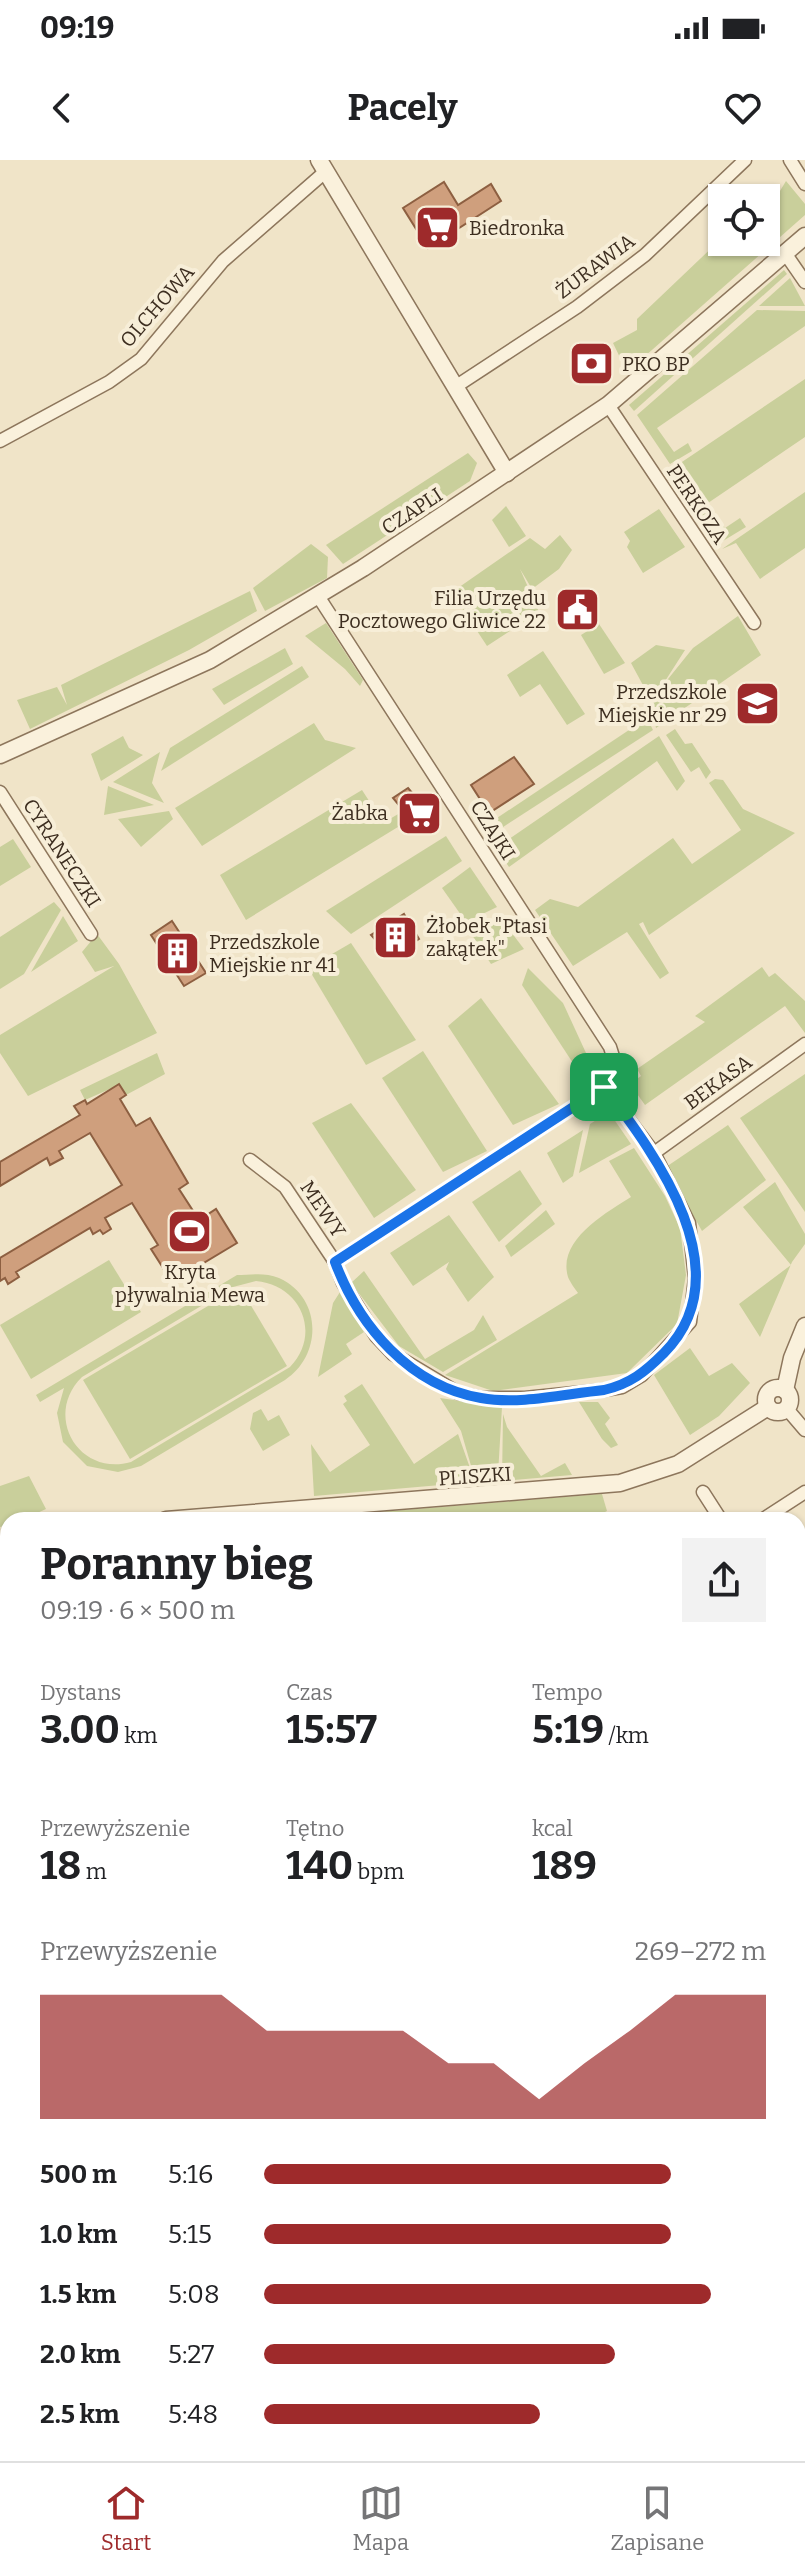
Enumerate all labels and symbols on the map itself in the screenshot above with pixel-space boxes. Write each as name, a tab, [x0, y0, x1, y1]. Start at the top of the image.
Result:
supermarket icon: Biedronka	[414, 204, 462, 252]
place label: Biedronka	[469, 216, 565, 240]
street label: ŻURAWIA	[551, 228, 640, 303]
street label: OLCHOWA	[115, 259, 200, 352]
bank icon: PKO BP	[567, 340, 615, 388]
place label: PKO BP	[622, 352, 690, 376]
street label: PERKOZA	[662, 460, 733, 549]
street label: CZAPLI	[377, 482, 447, 540]
place label: Filia Urzędu Pocztowego Gliwice 22	[338, 586, 546, 633]
public building icon: Filia Urzędu Pocztowego Gliwice 22	[553, 586, 601, 634]
school or university icon: Przedszkole Miejskie nr 29	[734, 679, 782, 727]
place label: Przedszkole Miejskie nr 29	[598, 680, 727, 728]
supermarket icon: Żabka	[395, 789, 443, 837]
street label: CYRANECZKI	[18, 794, 106, 912]
street label: CZAJKI	[465, 796, 521, 864]
place label: Żabka	[331, 801, 388, 825]
building icon: Żłobek "Ptasi zakątek"	[371, 913, 419, 961]
place label: Żłobek "Ptasi zakątek"	[426, 914, 547, 961]
building icon: Przedszkole Miejskie nr 41	[154, 930, 202, 978]
place label: Przedszkole Miejskie nr 41	[209, 930, 336, 978]
street label: BEKASA	[680, 1049, 757, 1115]
pin	[570, 1053, 638, 1121]
street label: MEWY	[295, 1176, 351, 1242]
sports icon: Kryta pływalnia Mewa	[166, 1208, 214, 1256]
place label: Kryta pływalnia Mewa	[115, 1260, 265, 1307]
street label: PLISZKI	[438, 1461, 512, 1491]

